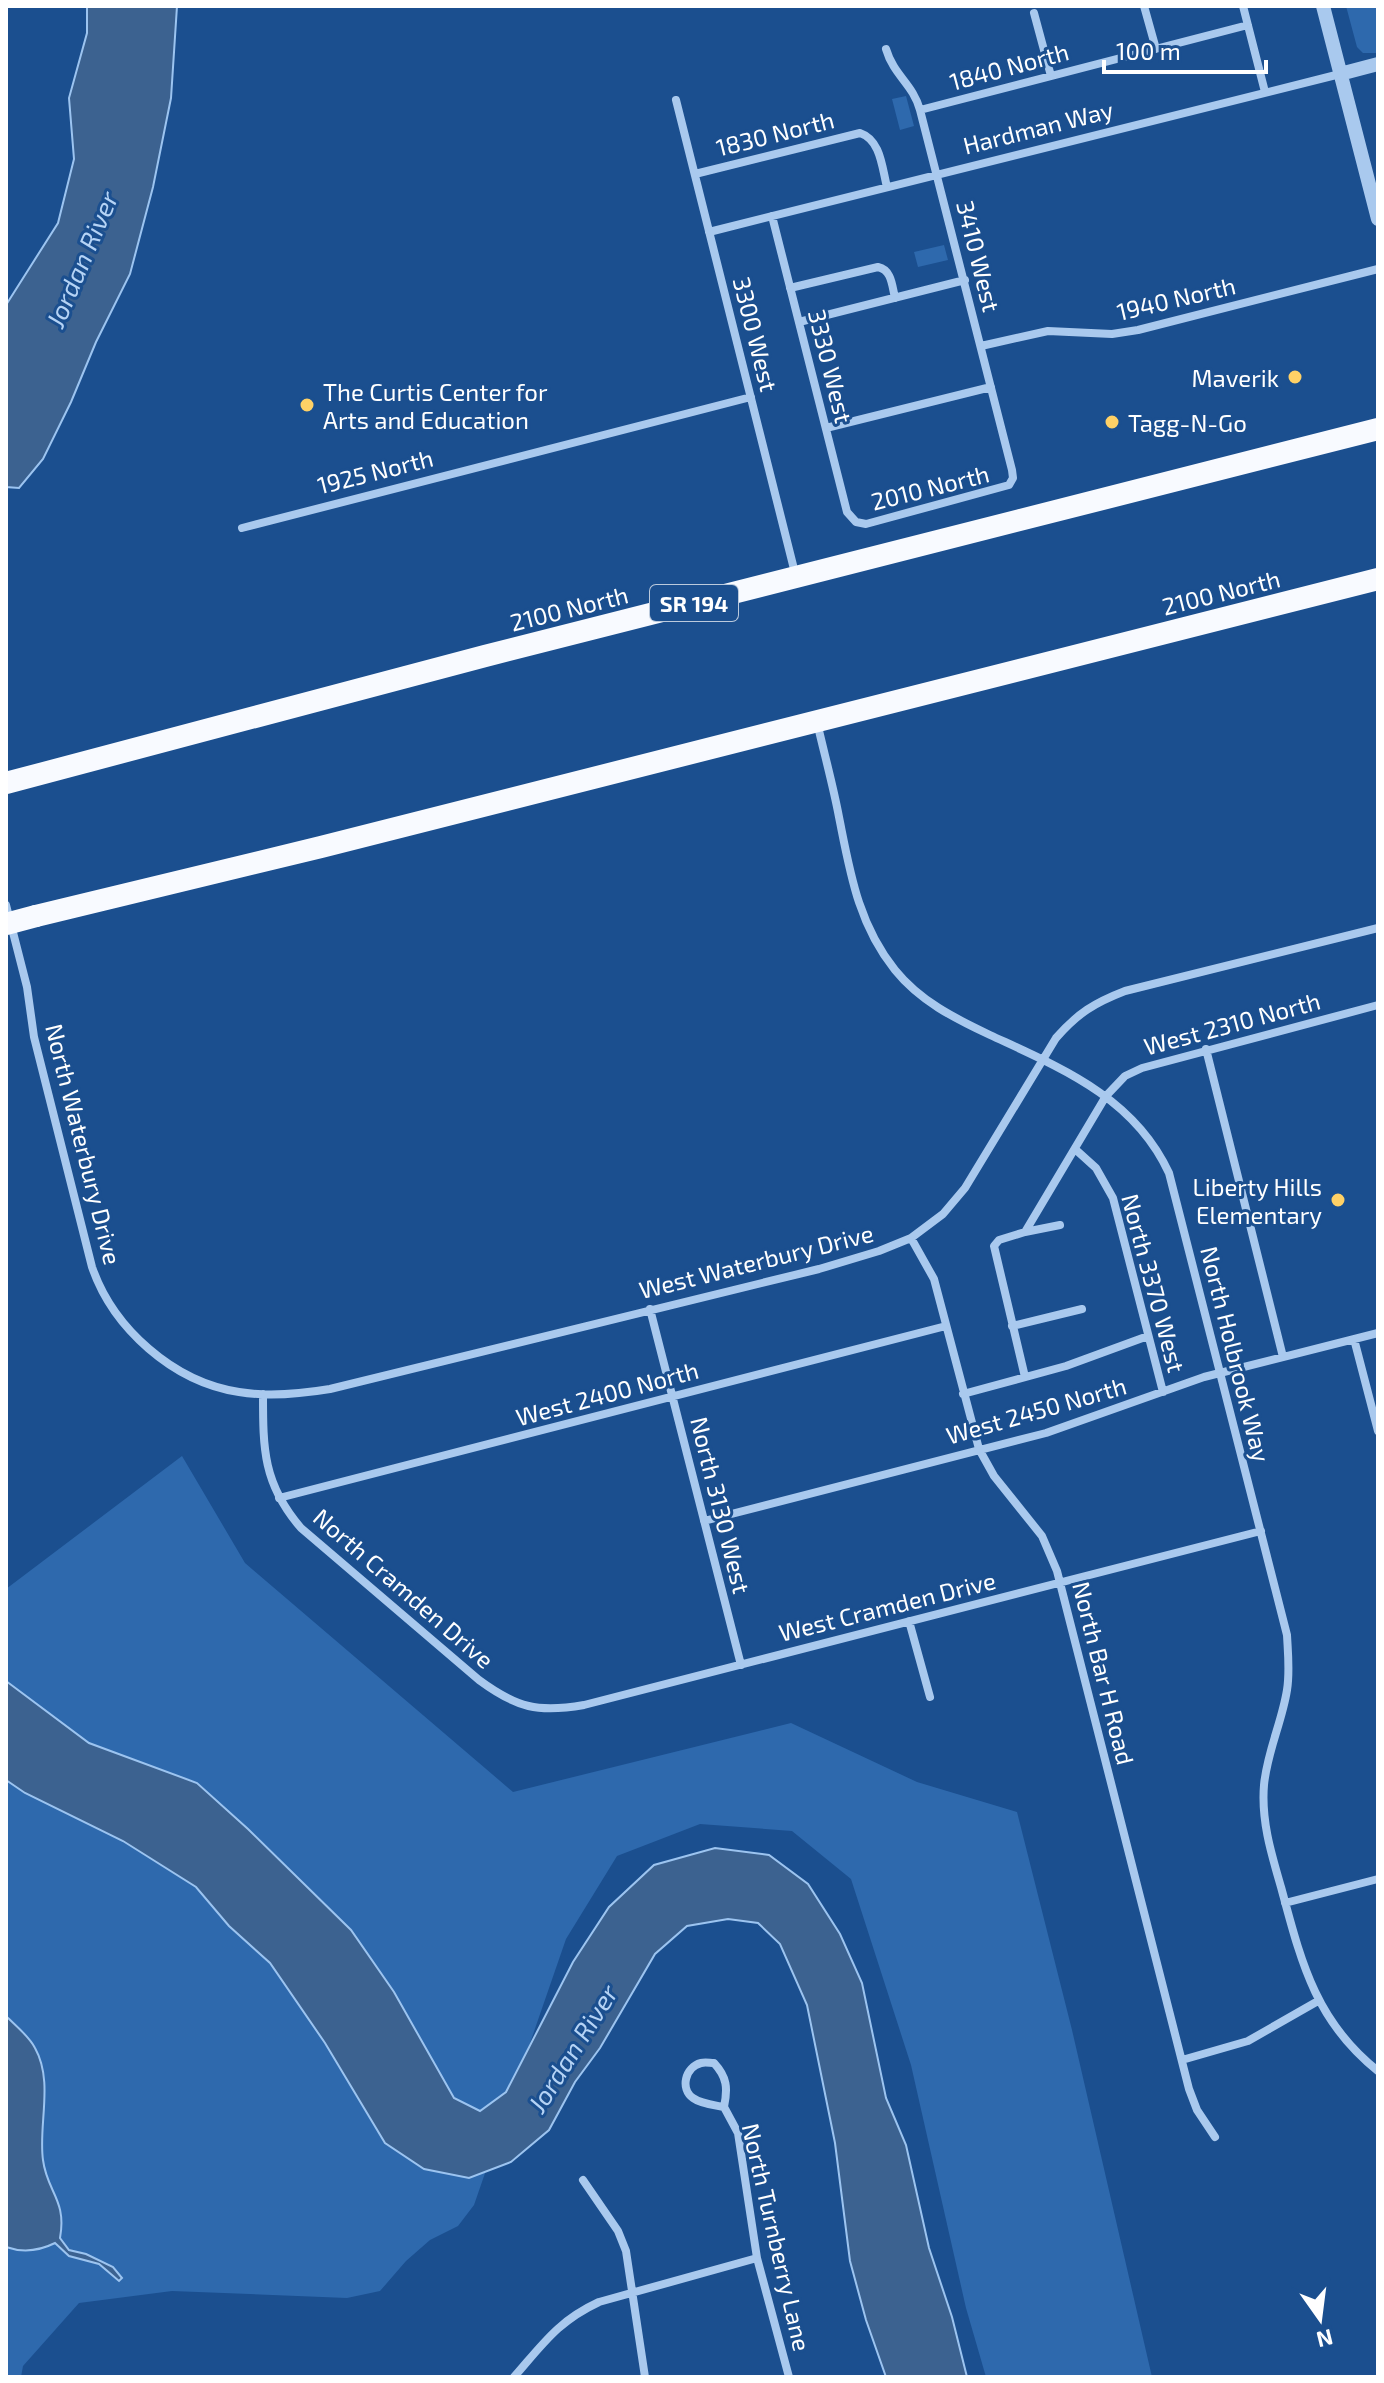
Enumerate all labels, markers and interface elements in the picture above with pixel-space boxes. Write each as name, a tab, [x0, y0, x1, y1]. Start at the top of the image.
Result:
scale bar	[1104, 24, 1266, 74]
street label: 1840 North	[946, 36, 1072, 96]
text: 100 m	[1116, 36, 1181, 65]
street label: Hardman Way	[960, 94, 1116, 160]
street label: 1830 North	[713, 104, 837, 162]
water label: Jordan River	[38, 186, 124, 333]
street label: 3410 West	[951, 197, 1007, 315]
street label: 1940 North	[1114, 270, 1238, 326]
street label: 3300 West	[728, 274, 784, 394]
street label: 3330 West	[803, 306, 859, 426]
place label: Maverik	[1192, 363, 1279, 392]
marker: Maverik	[1286, 368, 1304, 386]
place label: The Curtis Center for Arts and Education	[323, 377, 548, 434]
marker: The Curtis Center for Arts and Education	[298, 396, 316, 414]
place label: Tagg-N-Go	[1128, 408, 1247, 437]
marker: Tagg-N-Go	[1103, 413, 1121, 431]
street label: 1925 North	[314, 443, 436, 499]
street label: 2010 North	[868, 458, 992, 516]
street label: 2100 North	[1159, 563, 1283, 621]
street label: 2100 North	[507, 579, 631, 637]
road number: SR 194	[650, 585, 738, 621]
street label: West 2310 North	[1141, 986, 1323, 1060]
street label: North Waterbury Drive	[40, 1021, 128, 1267]
place label: Liberty Hills Elementary	[1192, 1172, 1322, 1229]
street label: North 3370 West	[1116, 1191, 1192, 1375]
marker: Liberty Hills Elementary	[1329, 1191, 1347, 1209]
street label: West Waterbury Drive	[636, 1218, 876, 1304]
street label: North Holbrook Way	[1195, 1243, 1277, 1465]
street label: West 2400 North	[513, 1355, 701, 1431]
street label: West 2450 North	[943, 1370, 1129, 1450]
street label: North 3130 West	[685, 1414, 757, 1596]
street label: North Cramden Drive	[308, 1502, 500, 1674]
street label: West Cramden Drive	[776, 1565, 998, 1647]
street label: North Bar H Road	[1067, 1578, 1141, 1768]
water label: Jordan River	[520, 1978, 624, 2118]
street label: North Turnberry Lane	[737, 2120, 817, 2354]
north arrow	[1280, 2279, 1360, 2359]
text: N	[1314, 2325, 1336, 2354]

